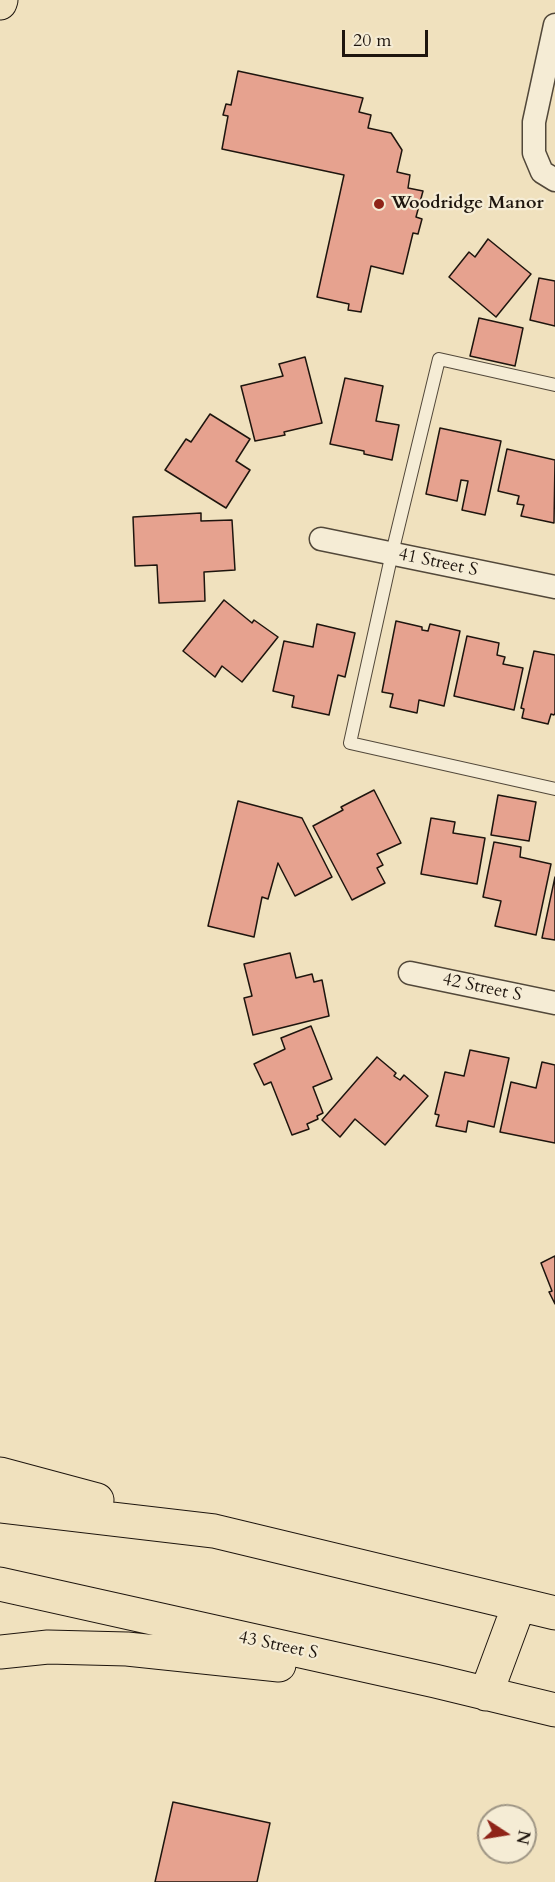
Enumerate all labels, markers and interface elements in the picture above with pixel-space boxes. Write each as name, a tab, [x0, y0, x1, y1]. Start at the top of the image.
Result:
scale bar	[345, 18, 430, 56]
text: 20 m	[353, 28, 392, 53]
place label: Woodridge Manor	[391, 193, 544, 215]
marker: Woodridge Manor	[372, 197, 386, 211]
street label: 41 Street S	[396, 544, 480, 582]
street label: 42 Street S	[440, 969, 524, 1007]
street label: 43 Street S	[236, 1627, 320, 1665]
north arrow	[477, 1804, 537, 1864]
text: N	[510, 1828, 535, 1846]

